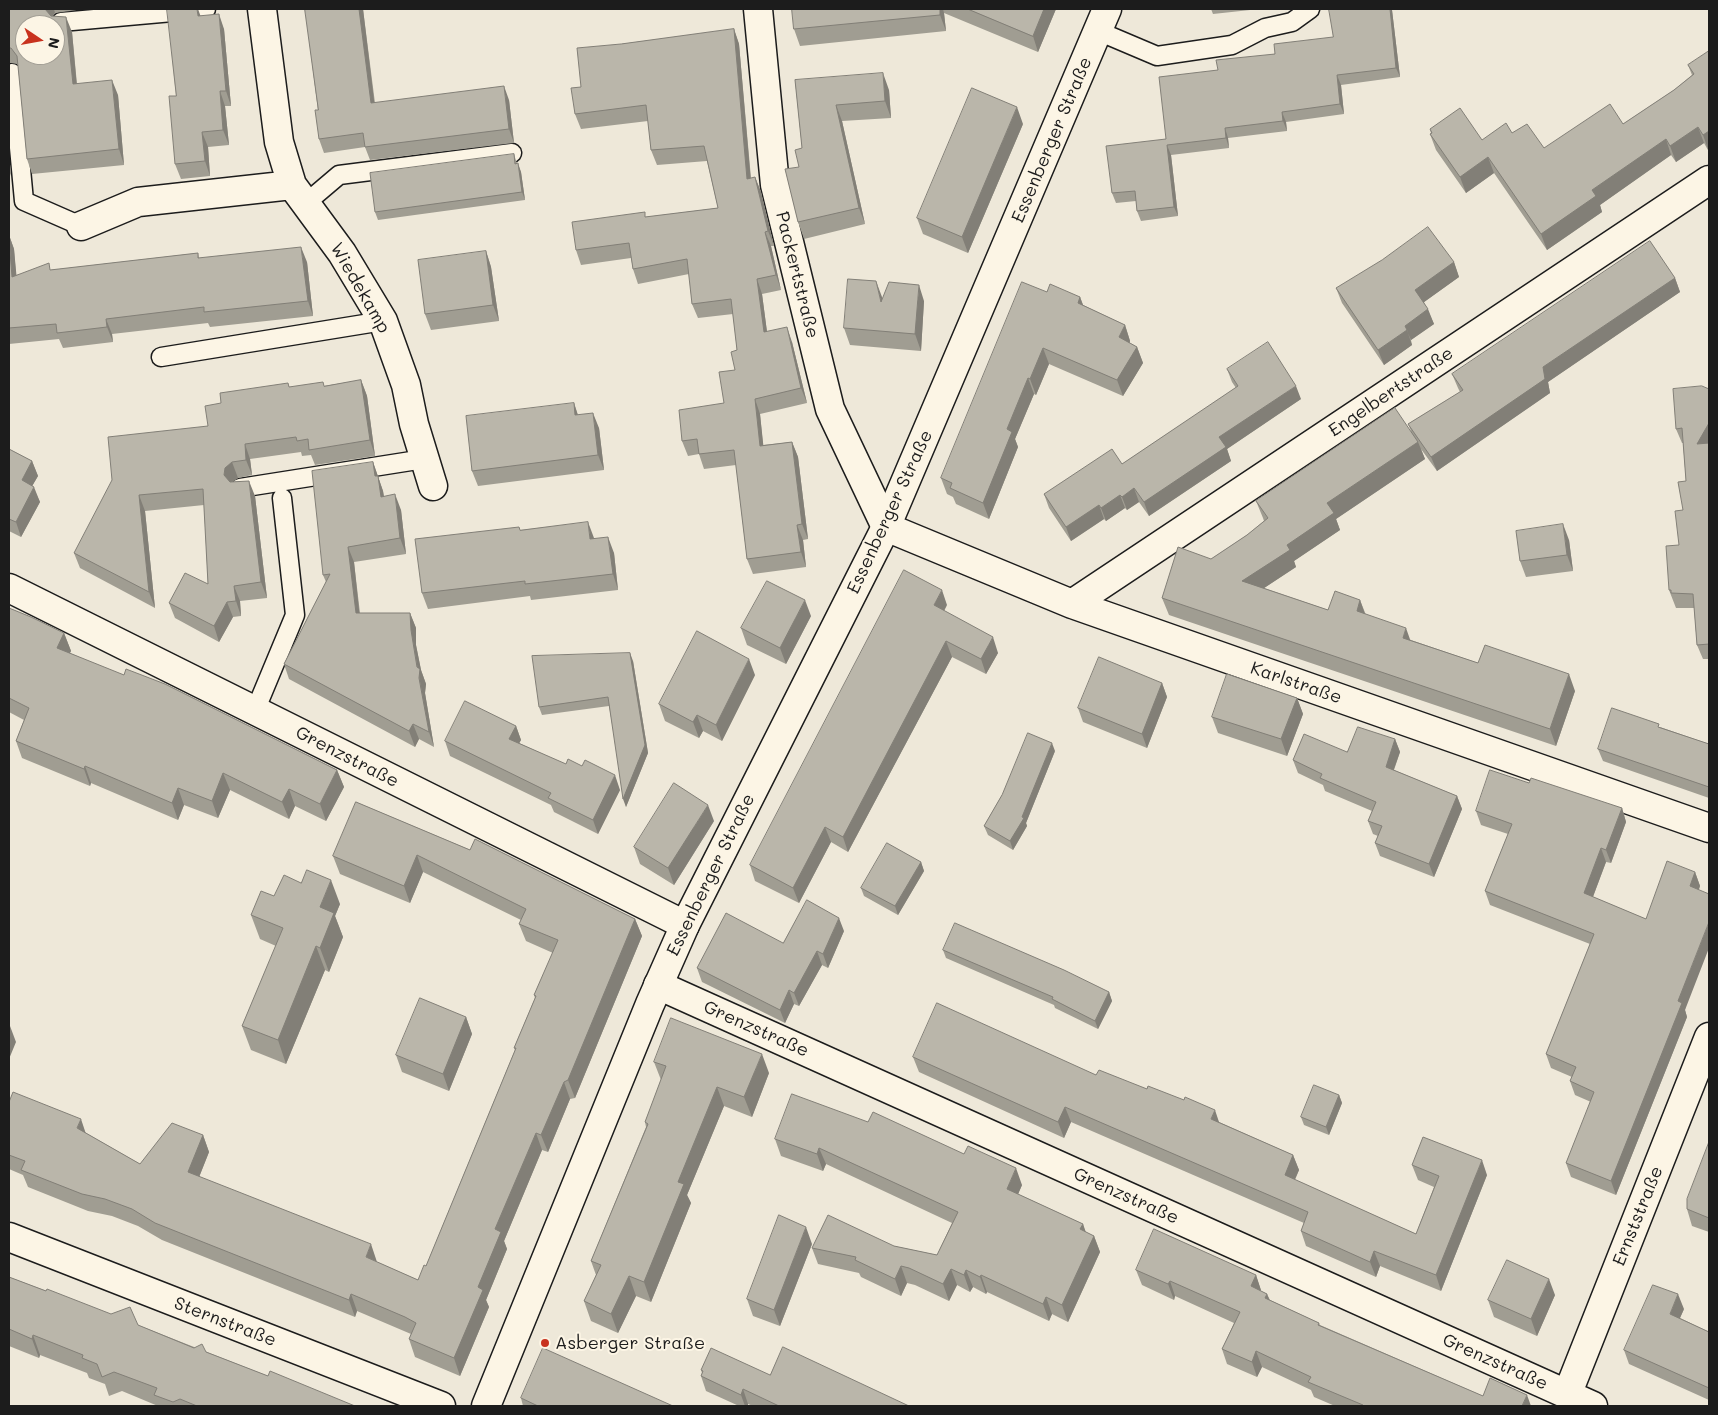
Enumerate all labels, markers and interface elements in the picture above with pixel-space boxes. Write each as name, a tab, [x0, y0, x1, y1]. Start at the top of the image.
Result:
north arrow	[15, 15, 65, 65]
text: N	[44, 36, 65, 50]
street label: Essenberger Straße	[1007, 54, 1097, 226]
street label: Packertstraße	[771, 209, 823, 341]
street label: Wiedekamp	[325, 239, 395, 337]
street label: Engelbertstraße	[1325, 342, 1457, 442]
street label: Essenberger Straße	[843, 427, 937, 597]
street label: Karlstraße	[1247, 657, 1345, 709]
street label: Grenzstraße	[292, 722, 402, 792]
street label: Essenberger Straße	[662, 790, 760, 960]
street label: Grenzstraße	[700, 996, 812, 1062]
street label: Grenzstraße	[1070, 1163, 1182, 1229]
street label: Ernststraße	[1608, 1163, 1668, 1269]
street label: Sternstraße	[171, 1293, 279, 1351]
street label: Grenzstraße	[1439, 1329, 1551, 1395]
place label: Asberger Straße	[555, 1332, 705, 1354]
marker: Asberger Straße	[539, 1337, 551, 1349]

